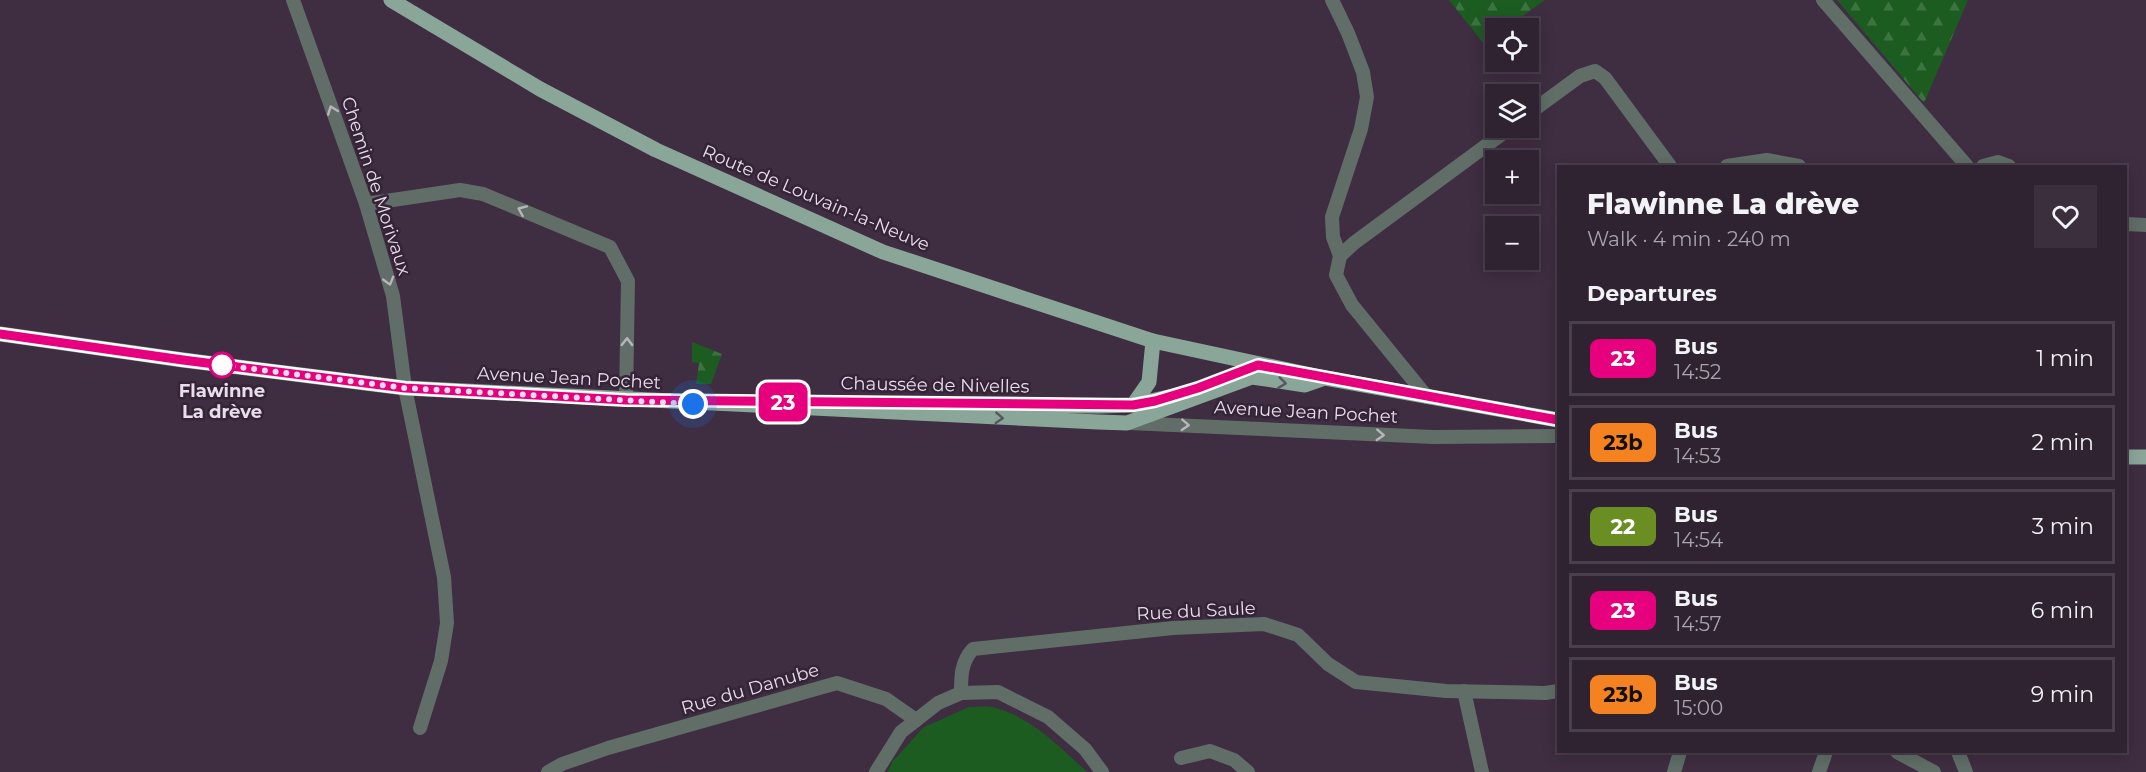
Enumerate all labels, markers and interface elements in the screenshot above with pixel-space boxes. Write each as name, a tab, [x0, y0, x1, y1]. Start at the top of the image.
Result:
map controls	[1485, 18, 1539, 270]
button: locate	[1485, 18, 1539, 72]
button: layers	[1485, 84, 1539, 138]
street label: Chemin de Morivaux	[337, 94, 415, 278]
one-way arrow	[327, 105, 340, 116]
street label: Route de Louvain-la-Neuve	[699, 140, 933, 256]
button: +	[1485, 150, 1539, 204]
button: heart	[2034, 185, 2097, 248]
text: Flawinne La drève	[1587, 187, 1859, 221]
one-way arrow	[517, 205, 528, 217]
button: −	[1485, 216, 1539, 270]
text: Walk · 4 min · 240 m	[1587, 227, 1791, 251]
one-way arrow	[382, 275, 394, 286]
text: Departures	[1587, 280, 1717, 307]
text: Bus	[1674, 333, 1718, 360]
one-way arrow	[621, 337, 634, 346]
text: 1 min	[2036, 345, 2094, 372]
text: 23	[1611, 346, 1635, 371]
marker: Flawinne La drève	[209, 352, 235, 378]
text: 14:52	[1674, 360, 1721, 384]
street label: Avenue Jean Pochet	[477, 362, 661, 394]
street label: Chaussée de Nivelles	[841, 372, 1030, 398]
one-way arrow	[1277, 376, 1286, 388]
place label: Flawinne La drève	[179, 380, 265, 423]
line badge: 23	[756, 382, 810, 422]
your location	[678, 389, 708, 419]
text: 23	[771, 390, 795, 415]
street label: Avenue Jean Pochet	[1214, 396, 1398, 428]
one-way arrow	[995, 412, 1004, 424]
text: Bus	[1674, 417, 1718, 444]
one-way arrow	[1181, 419, 1190, 432]
one-way arrow	[1375, 428, 1384, 441]
text: 2 min	[2032, 429, 2094, 456]
text: 23b	[1603, 430, 1643, 455]
text: 14:53	[1674, 444, 1721, 468]
text: Bus	[1674, 501, 1718, 528]
text: 3 min	[2032, 513, 2094, 540]
text: 22	[1611, 514, 1635, 539]
text: 14:54	[1674, 528, 1723, 552]
text: Bus	[1674, 585, 1718, 612]
street label: Rue du Saule	[1136, 597, 1256, 625]
text: 6 min	[2031, 597, 2094, 624]
text: 23	[1611, 598, 1635, 623]
text: 14:57	[1674, 612, 1722, 636]
street label: Rue du Danube	[678, 659, 822, 719]
text: Bus	[1674, 669, 1718, 696]
text: 9 min	[2031, 681, 2094, 708]
text: 23b	[1603, 682, 1643, 707]
text: 15:00	[1674, 696, 1723, 720]

